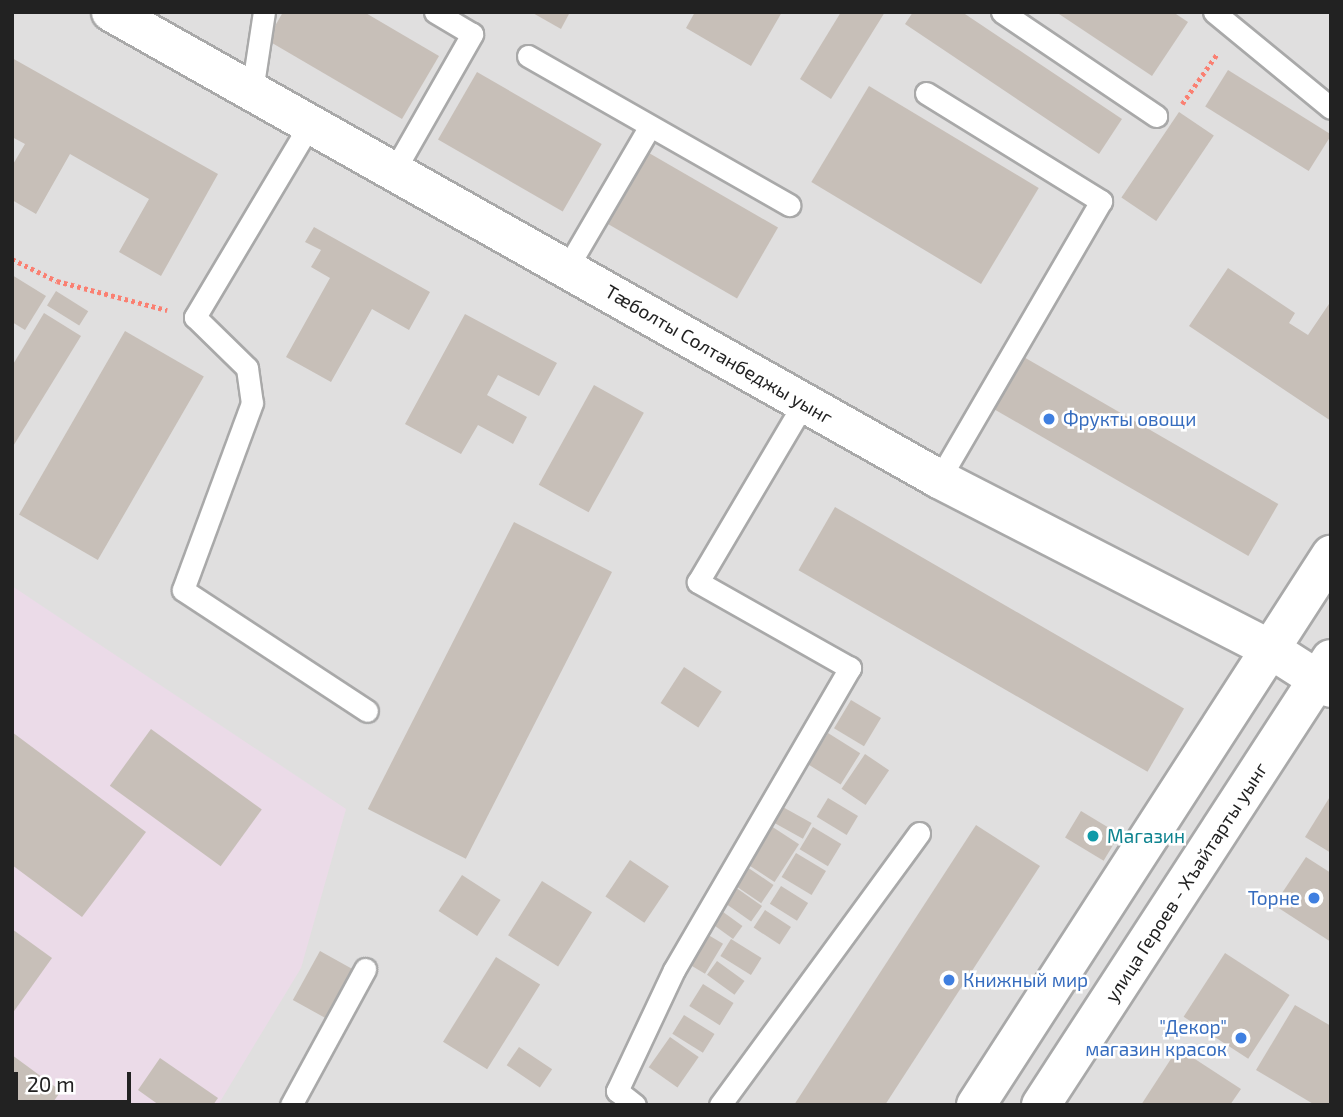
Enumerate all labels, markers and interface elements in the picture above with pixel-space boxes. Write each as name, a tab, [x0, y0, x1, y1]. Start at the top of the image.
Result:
street label: Тæболты Солтанбеджы уынг	[601, 279, 837, 429]
place label: Фрукты овощи	[1063, 408, 1196, 430]
marker: Фрукты овощи	[1041, 411, 1057, 427]
street label: улица Героев - Хъайтарты уынг	[1100, 758, 1272, 1006]
place label: Магазин	[1107, 825, 1185, 847]
marker: Магазин	[1085, 828, 1101, 844]
place label: Торне	[1248, 887, 1300, 909]
marker: Торне	[1306, 890, 1322, 906]
place label: Книжный мир	[963, 969, 1088, 991]
marker: Книжный мир	[941, 972, 957, 988]
place label: "Декор" магазин красок	[1085, 1016, 1227, 1060]
marker: "Декор" магазин красок	[1233, 1030, 1249, 1046]
scale bar	[18, 1058, 135, 1102]
text: 20 m	[27, 1071, 75, 1096]

